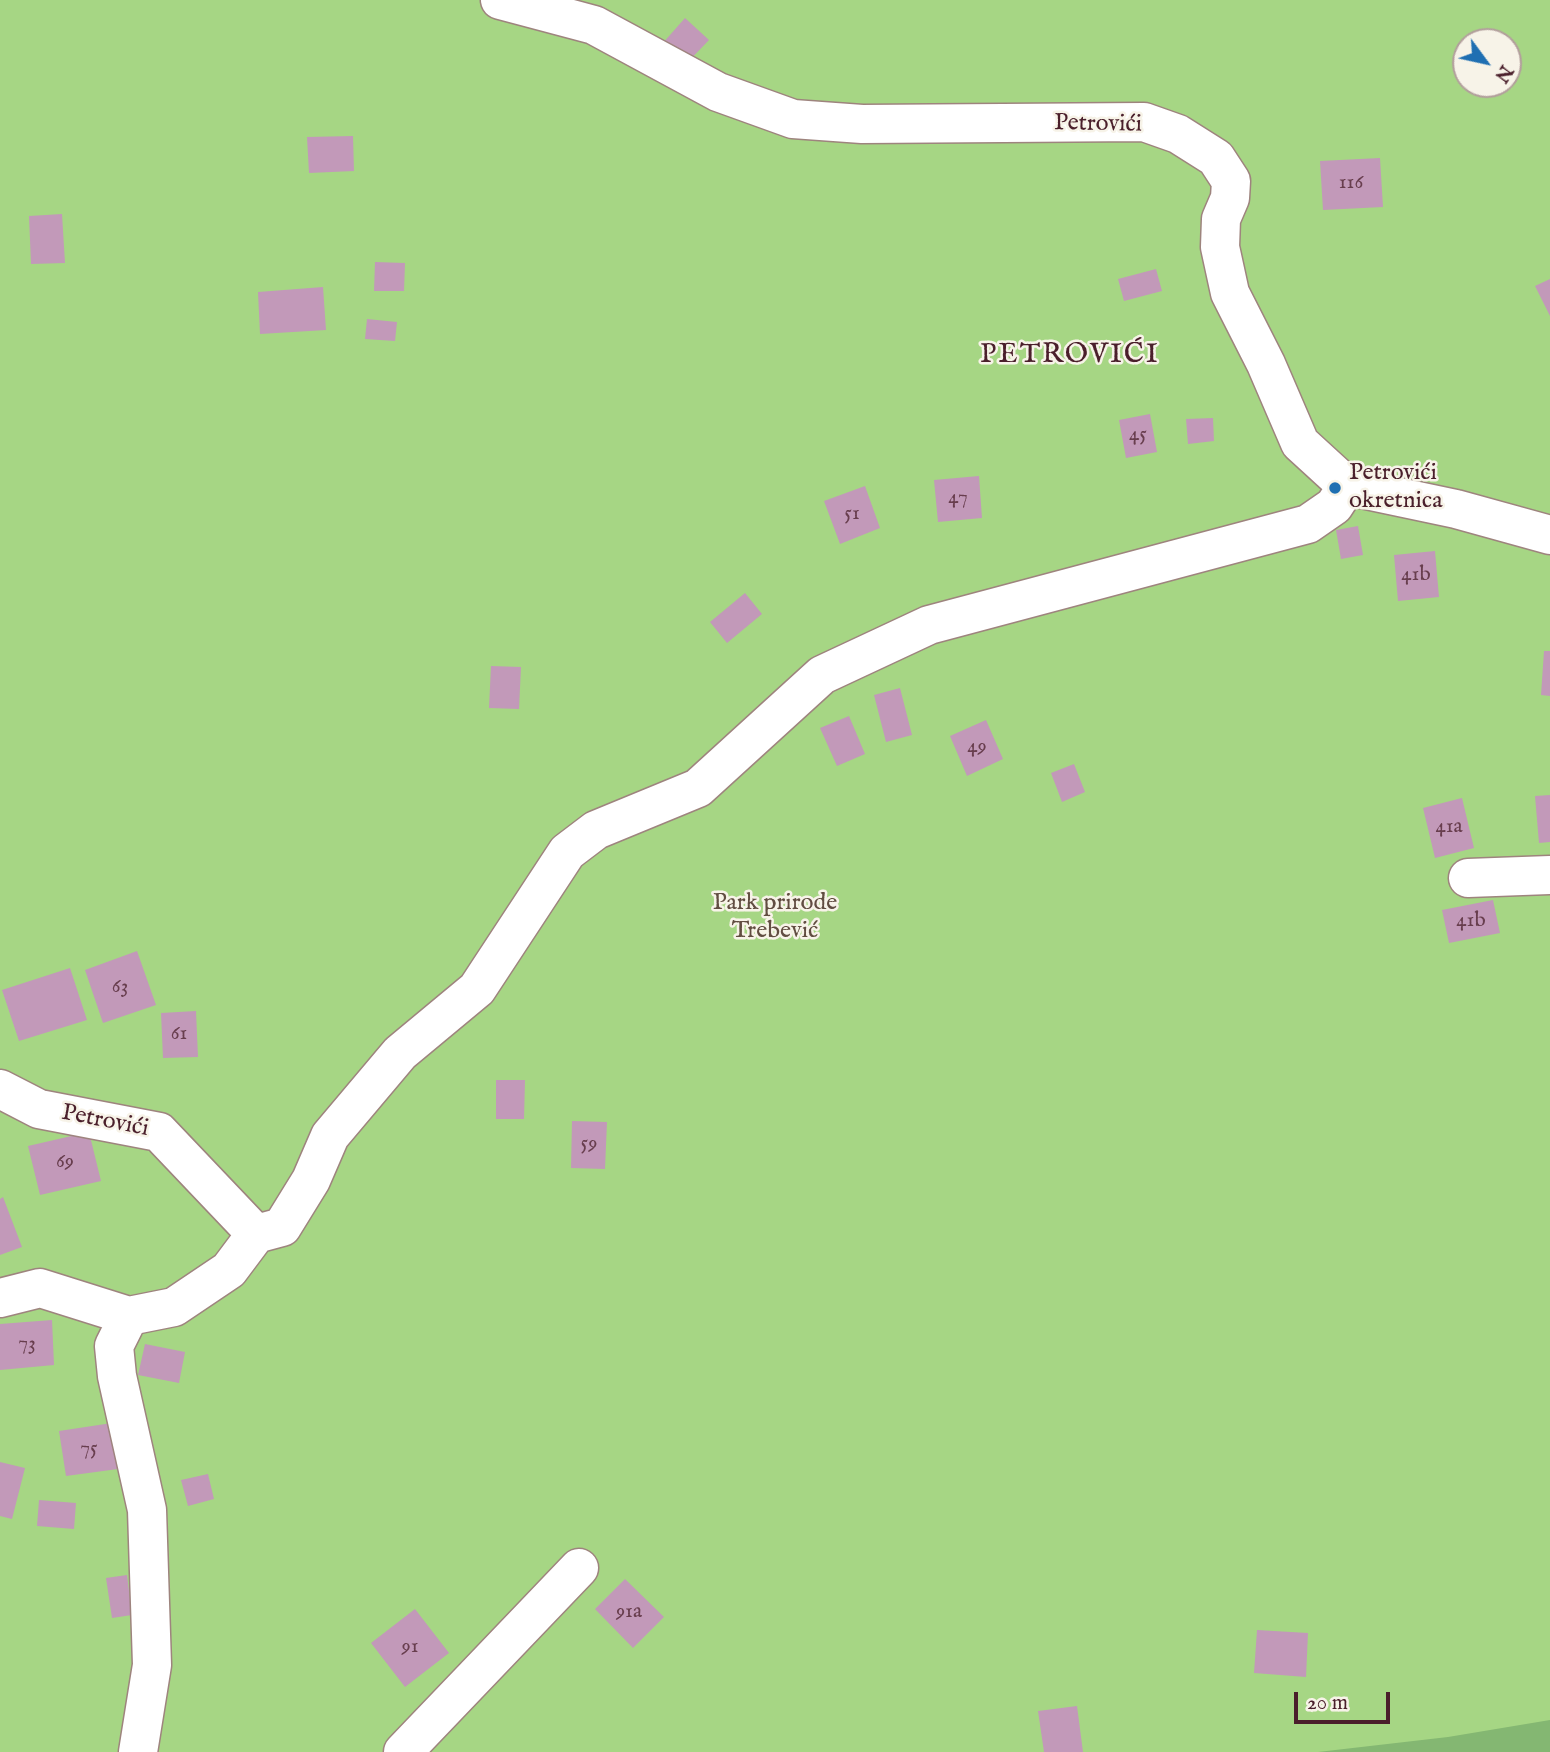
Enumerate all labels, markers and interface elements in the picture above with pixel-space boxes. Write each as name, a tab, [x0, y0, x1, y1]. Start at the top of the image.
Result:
north arrow	[1452, 28, 1522, 98]
text: N	[1488, 60, 1517, 87]
street label: Petrovići	[1054, 110, 1142, 140]
house number: 116	[1339, 171, 1363, 197]
district label: PETROVIĆI	[981, 339, 1159, 373]
house number: 45	[1129, 423, 1147, 449]
place label: Petrovići okretnica	[1349, 460, 1443, 516]
marker: Petrovići okretnica	[1327, 480, 1343, 496]
house number: 47	[948, 486, 968, 512]
house number: 51	[844, 502, 860, 528]
house number: 41b	[1401, 563, 1431, 589]
house number: 49	[967, 735, 987, 761]
house number: 41a	[1435, 815, 1463, 841]
park label: Park prirode Trebević	[713, 890, 837, 946]
house number: 41b	[1456, 909, 1486, 935]
house number: 63	[112, 975, 128, 1001]
house number: 61	[171, 1022, 187, 1048]
street label: Petrovići	[59, 1099, 151, 1145]
house number: 59	[581, 1132, 597, 1158]
house number: 69	[56, 1150, 74, 1176]
house number: 73	[18, 1332, 36, 1358]
house number: 75	[80, 1437, 98, 1463]
house number: 91a	[616, 1600, 642, 1626]
house number: 91	[402, 1635, 418, 1661]
scale bar	[1298, 1678, 1394, 1722]
text: 20 m	[1307, 1690, 1348, 1717]

